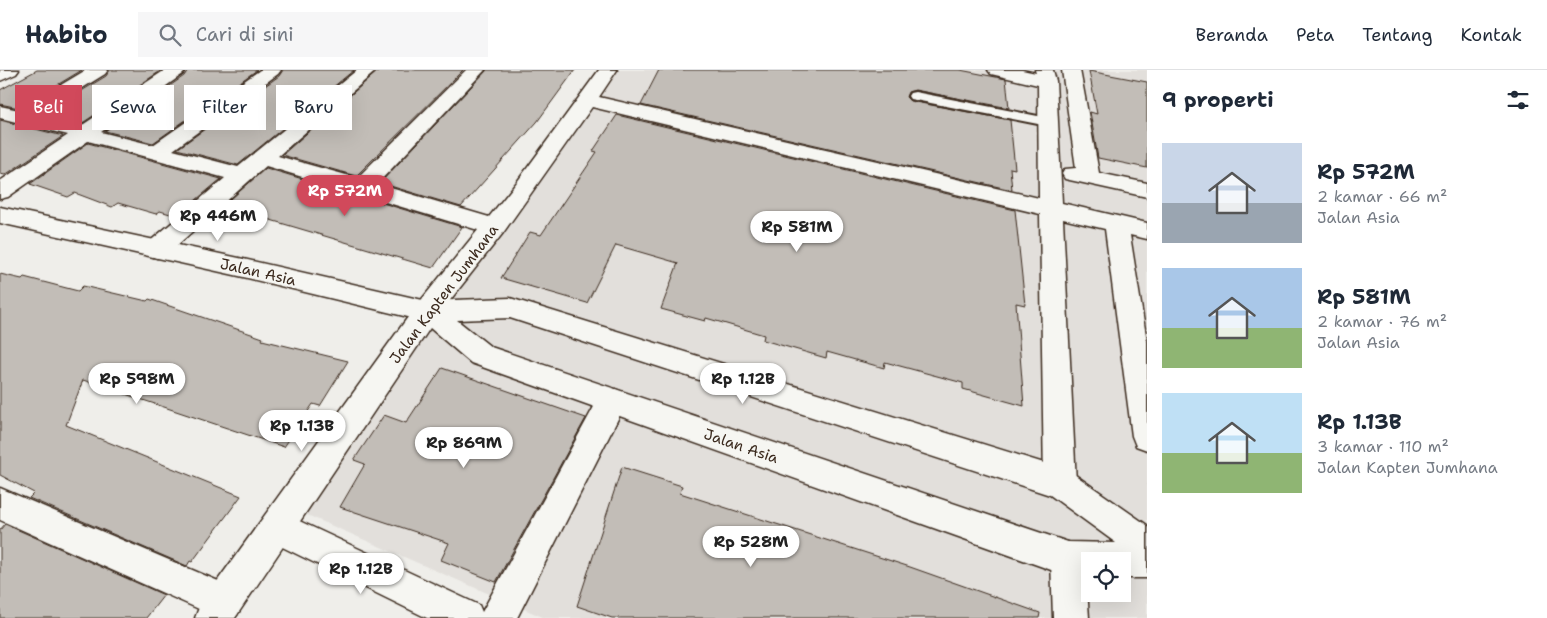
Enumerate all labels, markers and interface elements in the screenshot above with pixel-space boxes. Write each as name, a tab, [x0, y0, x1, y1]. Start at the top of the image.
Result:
search box	[138, 12, 488, 57]
text: Habito	[25, 19, 108, 51]
icon: search	[156, 21, 184, 49]
text: Cari di sini	[196, 22, 294, 47]
text: Beranda	[1196, 23, 1268, 47]
text: Peta	[1296, 23, 1334, 47]
text: Tentang	[1362, 23, 1433, 47]
text: Kontak	[1461, 23, 1522, 47]
chip: Beli	[15, 85, 82, 130]
chip: Sewa	[92, 85, 174, 130]
chip: Filter	[184, 85, 266, 130]
chip: Baru	[276, 85, 352, 130]
text: 9 properti	[1162, 86, 1274, 114]
icon: filters	[1504, 86, 1532, 114]
text: Rp 572M	[1317, 158, 1415, 186]
icon: home	[1202, 163, 1262, 223]
pin: Rp 572M	[299, 174, 391, 217]
text: Rp 572M	[308, 180, 382, 201]
text: 2 kamar · 66 m²	[1317, 186, 1447, 207]
pin: Rp 446M	[172, 200, 264, 242]
text: Rp 446M	[180, 205, 256, 226]
text: Jalan Asia	[1317, 207, 1400, 228]
pin: Rp 581M	[751, 210, 843, 253]
text: Rp 581M	[761, 216, 833, 237]
street label: Jalan Kapten Jumhana	[385, 220, 503, 368]
street label: Jalan Asia	[218, 254, 299, 291]
text: Rp 581M	[1317, 283, 1411, 311]
icon: home	[1202, 288, 1262, 348]
text: 2 kamar · 76 m²	[1317, 311, 1447, 332]
text: Jalan Asia	[1317, 332, 1400, 353]
pin: Rp 598M	[91, 362, 183, 405]
pin: Rp 1.12B	[691, 362, 795, 405]
text: Rp 598M	[99, 368, 175, 389]
text: Rp 1.12B	[711, 368, 775, 389]
text: Rp 1.13B	[1317, 408, 1402, 436]
pin: Rp 1.13B	[250, 410, 354, 452]
icon: home	[1202, 413, 1262, 473]
text: Rp 1.13B	[270, 415, 334, 436]
street label: Jalan Asia	[701, 424, 781, 468]
pin: Rp 869M	[418, 426, 510, 469]
text: Rp 869M	[426, 432, 502, 453]
text: 3 kamar · 110 m²	[1317, 436, 1449, 457]
text: Jalan Kapten Jumhana	[1317, 457, 1498, 478]
pin: Rp 528M	[705, 526, 797, 568]
text: Rp 528M	[713, 531, 789, 552]
pin: Rp 1.12B	[309, 552, 413, 595]
map controls	[1081, 552, 1131, 602]
button: locate	[1081, 552, 1131, 602]
text: Rp 1.12B	[329, 558, 393, 579]

